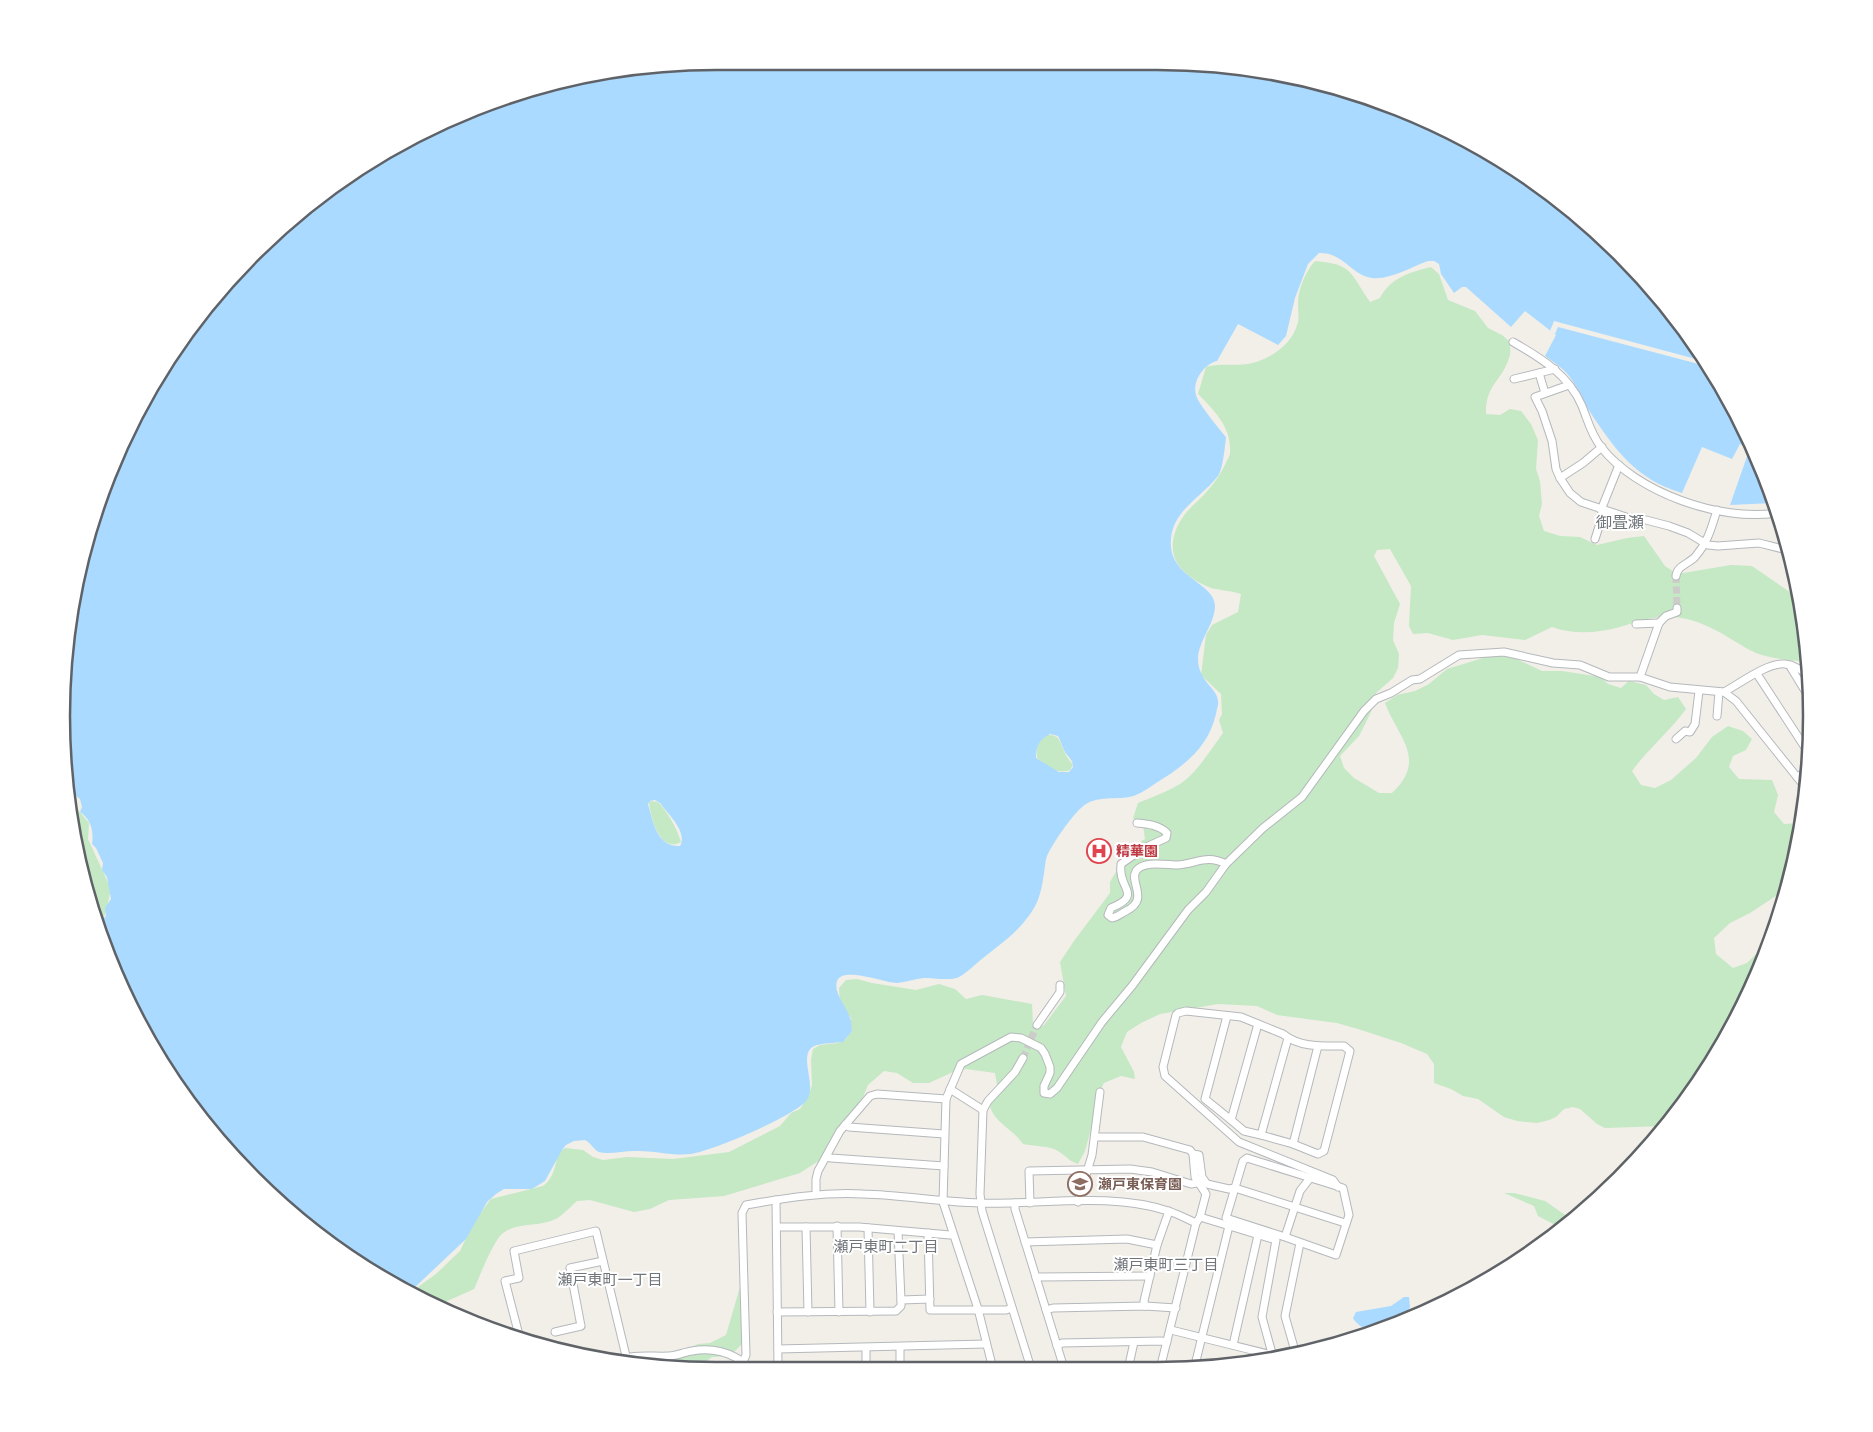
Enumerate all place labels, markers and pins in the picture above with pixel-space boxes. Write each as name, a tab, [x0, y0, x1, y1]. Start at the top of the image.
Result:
hospital icon: 精華園	[1086, 838, 1112, 864]
place label: 精華園	[1116, 842, 1158, 859]
school or university icon: 瀬戸東保育園	[1067, 1171, 1093, 1197]
place label: 瀬戸東保育園	[1098, 1175, 1182, 1192]

